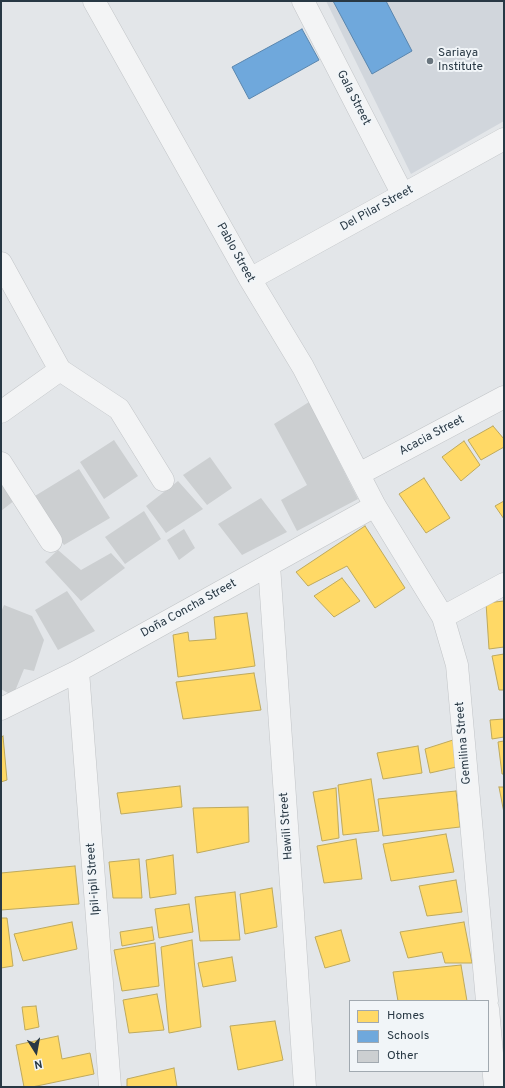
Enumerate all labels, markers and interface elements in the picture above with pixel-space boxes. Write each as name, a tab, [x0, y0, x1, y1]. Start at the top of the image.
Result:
place label: Sariaya Institute	[438, 47, 483, 75]
marker: Sariaya Institute	[425, 56, 435, 66]
street label: Gala Street	[333, 68, 373, 128]
street label: Del Pilar Street	[338, 183, 416, 235]
street label: Pablo Street	[213, 221, 257, 285]
street label: Acacia Street	[397, 413, 467, 459]
street label: Doña Concha Street	[139, 577, 239, 641]
street label: Gemilina Street	[453, 701, 475, 785]
street label: Hawili Street	[277, 792, 297, 860]
street label: Ipil-ipil Street	[84, 842, 104, 916]
legend	[349, 1000, 489, 1072]
text: Homes	[387, 1008, 424, 1024]
text: Schools	[387, 1028, 429, 1044]
north arrow	[16, 1032, 56, 1072]
text: Other	[387, 1048, 418, 1064]
text: N	[33, 1056, 44, 1071]

